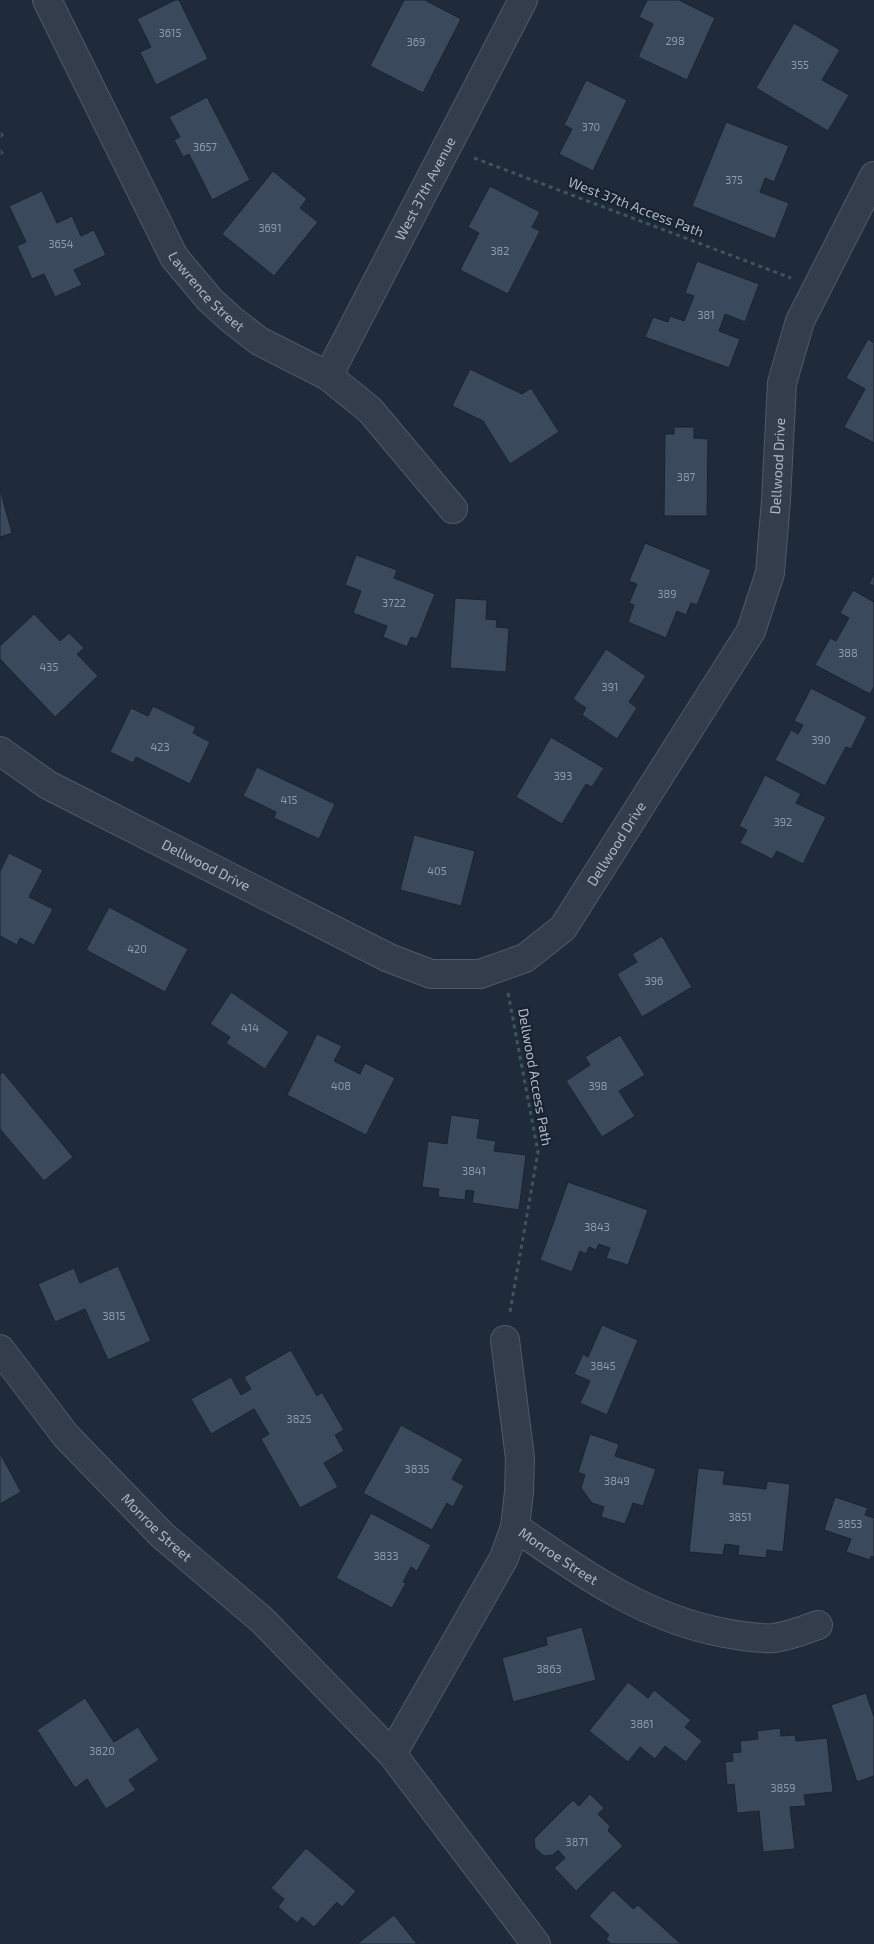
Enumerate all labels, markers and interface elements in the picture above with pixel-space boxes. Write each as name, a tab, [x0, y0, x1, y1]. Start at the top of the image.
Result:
house number: 3615	[159, 26, 181, 39]
house number: 298	[665, 34, 685, 47]
house number: 369	[407, 35, 425, 48]
house number: 355	[791, 58, 809, 71]
house number: 370	[582, 120, 600, 133]
street label: West 37th Avenue	[391, 134, 459, 243]
house number: 3657	[193, 140, 217, 153]
street label: West 37th Access Path	[566, 173, 706, 240]
house number: 375	[725, 173, 743, 186]
house number: 3691	[258, 221, 282, 234]
house number: 3654	[48, 237, 74, 250]
house number: 382	[491, 244, 509, 257]
street label: Lawrence Street	[165, 249, 248, 335]
house number: 381	[697, 308, 715, 321]
street label: Dellwood Drive	[766, 417, 788, 515]
house number: 387	[677, 470, 696, 483]
house number: 389	[657, 587, 677, 600]
house number: 3722	[382, 596, 406, 609]
house number: 388	[838, 646, 858, 659]
house number: 435	[40, 660, 58, 673]
house number: 391	[602, 680, 618, 693]
house number: 390	[811, 733, 831, 746]
house number: 423	[150, 740, 170, 753]
house number: 393	[554, 769, 572, 782]
house number: 415	[280, 793, 298, 806]
street label: Dellwood Drive	[583, 798, 649, 889]
house number: 392	[774, 815, 792, 828]
street label: Dellwood Drive	[159, 835, 253, 894]
house number: 405	[427, 864, 447, 877]
house number: 420	[127, 942, 147, 955]
house number: 396	[645, 974, 663, 987]
street label: Dellwood Access Path	[515, 1007, 556, 1147]
house number: 414	[241, 1021, 259, 1034]
house number: 408	[331, 1079, 351, 1092]
house number: 398	[588, 1079, 608, 1092]
house number: 3841	[462, 1164, 486, 1177]
house number: 3843	[584, 1220, 610, 1233]
house number: 3815	[102, 1309, 126, 1322]
house number: 3845	[590, 1359, 616, 1372]
house number: 3825	[287, 1412, 312, 1425]
house number: 3835	[405, 1462, 430, 1475]
house number: 3849	[604, 1474, 630, 1487]
street label: Monroe Street	[118, 1489, 196, 1565]
house number: 3851	[728, 1510, 752, 1523]
house number: 3853	[838, 1517, 862, 1530]
street label: Monroe Street	[516, 1523, 601, 1588]
house number: 3833	[373, 1549, 399, 1562]
house number: 3863	[536, 1662, 562, 1675]
house number: 3861	[630, 1717, 654, 1730]
house number: 3820	[89, 1744, 115, 1757]
house number: 3859	[771, 1781, 795, 1794]
house number: 3871	[566, 1835, 588, 1848]

